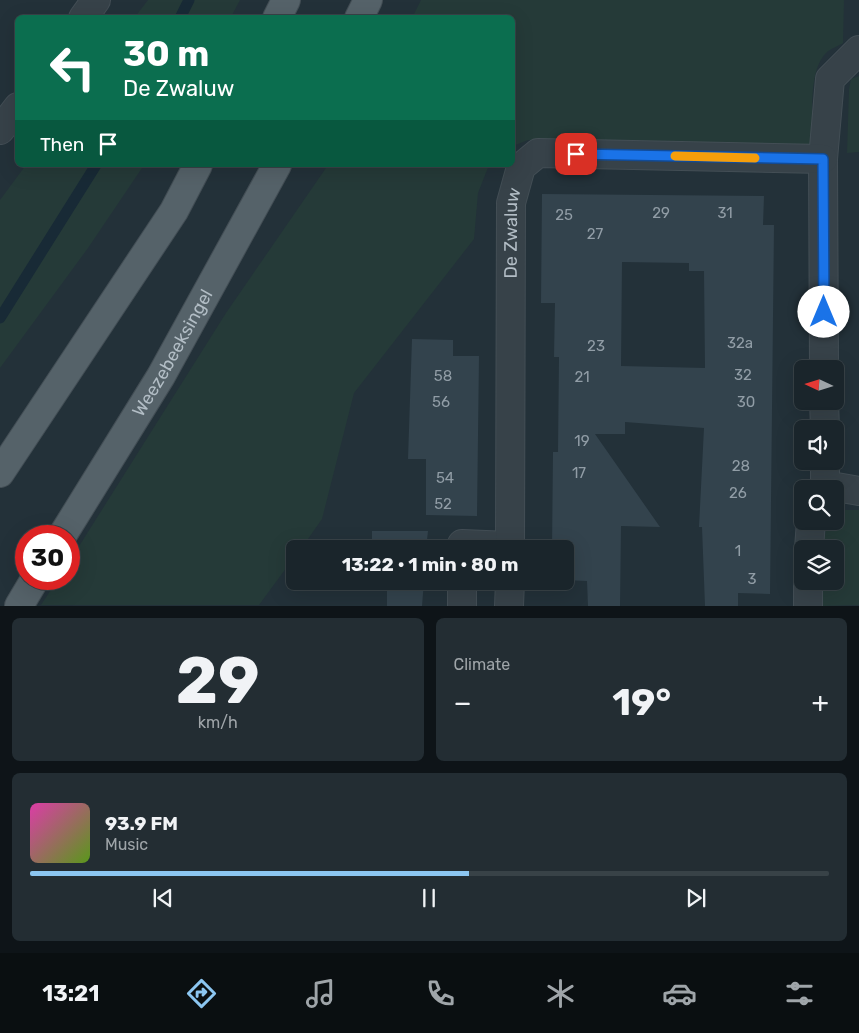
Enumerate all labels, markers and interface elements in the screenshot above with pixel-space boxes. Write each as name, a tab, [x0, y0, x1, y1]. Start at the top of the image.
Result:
text: 30 m	[123, 33, 209, 75]
icon: left	[40, 35, 105, 100]
text: De Zwaluw	[123, 75, 234, 102]
icon: arrive	[94, 130, 122, 158]
text: Then	[40, 133, 84, 156]
pin	[555, 133, 597, 175]
icon: arrive	[562, 140, 590, 168]
street label: De Zwaluw	[500, 185, 526, 279]
house number: 29	[652, 204, 670, 222]
house number: 31	[717, 204, 733, 222]
house number: 25	[555, 206, 573, 224]
house number: 27	[587, 225, 604, 243]
street label: Weezebeeksingel	[128, 285, 218, 421]
position arrow	[797, 285, 849, 337]
house number: 32a	[727, 334, 753, 352]
house number: 23	[587, 337, 605, 355]
north arrow	[794, 360, 844, 410]
map controls	[794, 360, 844, 590]
house number: 32	[734, 366, 752, 384]
house number: 58	[434, 367, 452, 385]
house number: 21	[574, 368, 590, 386]
house number: 56	[432, 393, 450, 411]
house number: 30	[737, 393, 755, 411]
button: sound	[794, 420, 844, 470]
house number: 19	[574, 432, 590, 450]
house number: 28	[732, 457, 750, 475]
house number: 17	[572, 464, 586, 482]
house number: 54	[436, 469, 454, 487]
button: search	[794, 480, 844, 530]
house number: 26	[729, 484, 747, 502]
house number: 52	[434, 495, 452, 513]
speed limit sign: 30	[15, 525, 80, 590]
button: layers	[794, 540, 844, 590]
house number: 1	[735, 542, 741, 560]
text: 13:22 · 1 min · 80 m	[342, 553, 518, 576]
house number: 3	[747, 570, 757, 588]
text: 29	[176, 642, 260, 719]
text: Climate	[454, 655, 510, 674]
text: 19°	[612, 679, 671, 725]
text: −	[454, 686, 472, 719]
text: +	[812, 686, 829, 719]
text: km/h	[198, 713, 238, 732]
text: 93.9 FM	[105, 812, 178, 835]
text: Music	[105, 835, 148, 854]
icon: previous	[149, 884, 177, 912]
icon: pause	[415, 884, 443, 912]
icon: next	[682, 884, 710, 912]
icon: directions	[184, 976, 219, 1011]
icon: music	[303, 976, 338, 1011]
icon: phone	[423, 976, 458, 1011]
icon: climate	[543, 976, 578, 1011]
icon: car	[662, 976, 697, 1011]
icon: filters	[782, 976, 817, 1011]
text: 13:21	[42, 980, 99, 1007]

